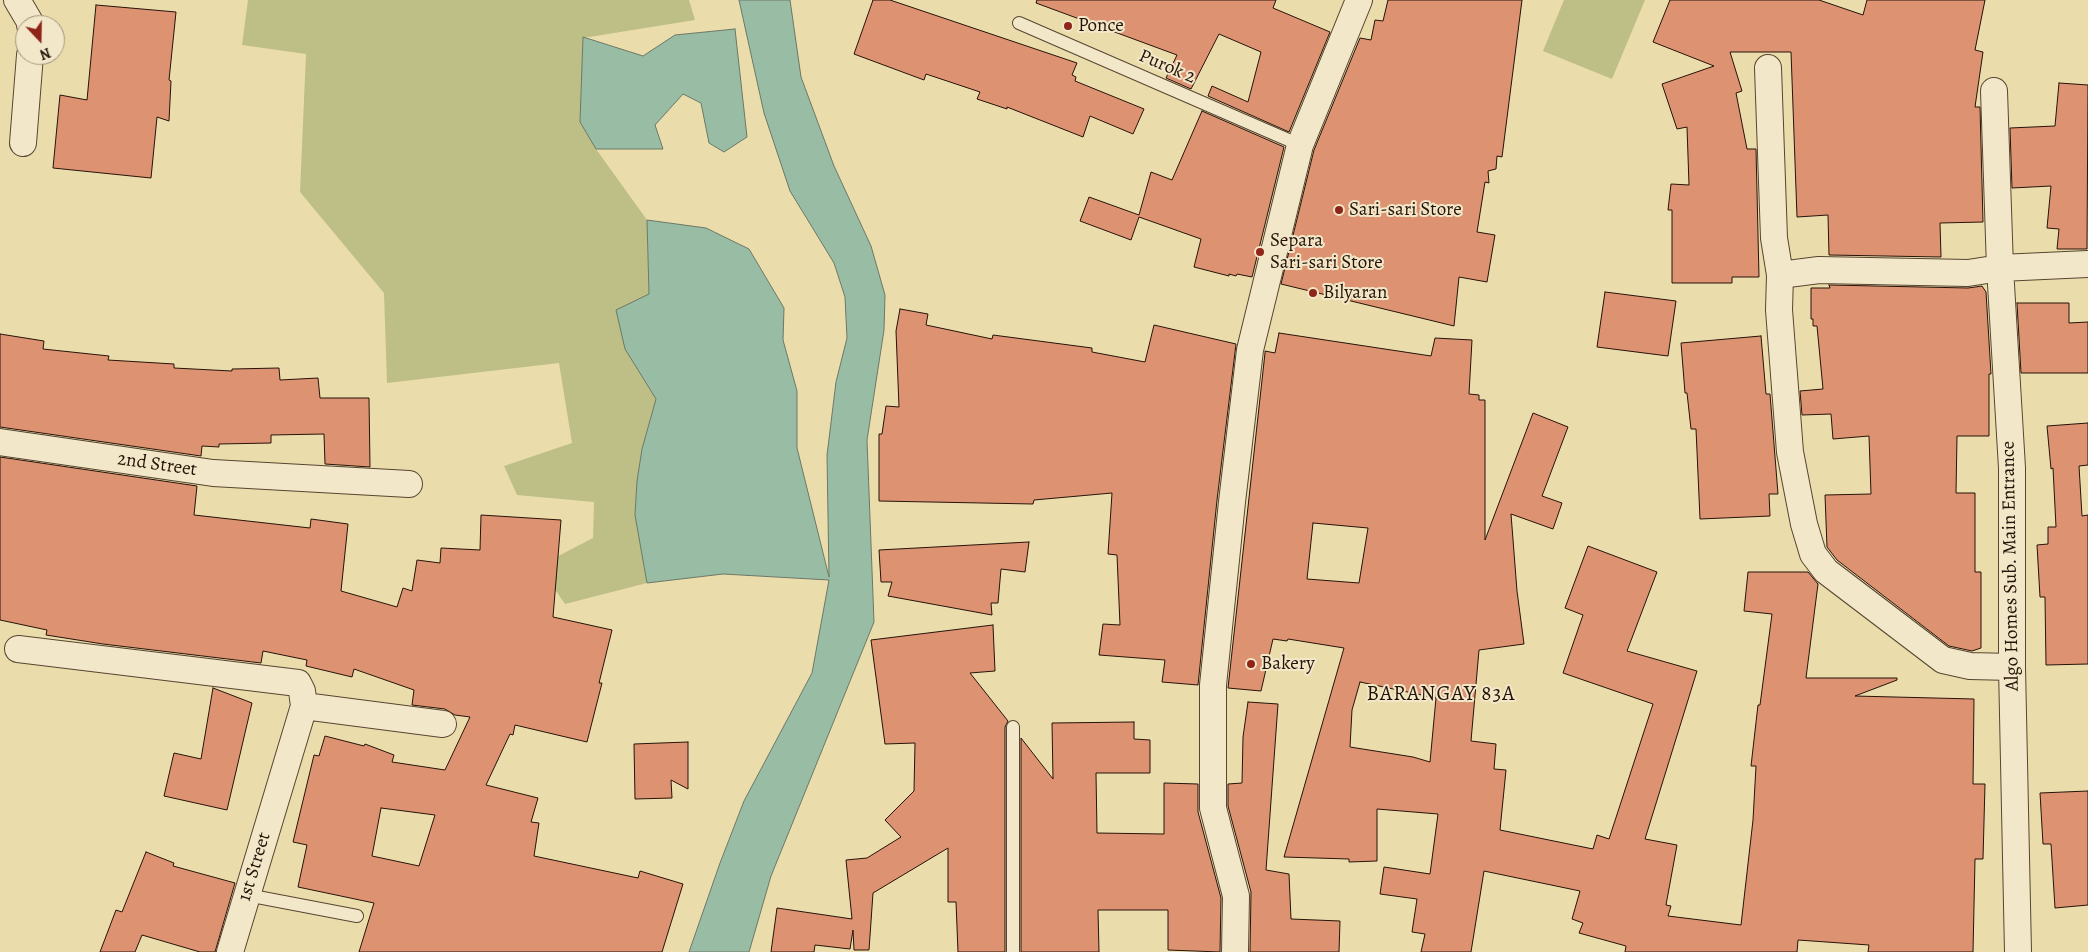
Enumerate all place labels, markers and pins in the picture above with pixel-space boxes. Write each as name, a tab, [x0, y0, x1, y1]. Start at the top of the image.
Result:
place label: Ponce	[1078, 15, 1124, 37]
marker: Ponce	[1062, 20, 1074, 32]
place label: Sari-sari Store	[1349, 199, 1462, 221]
marker: Sari-sari Store	[1333, 204, 1345, 216]
place label: Separa Sari-sari Store	[1270, 230, 1383, 274]
marker: Separa Sari-sari Store	[1254, 246, 1266, 258]
place label: Bilyaran	[1323, 282, 1388, 304]
marker: Bilyaran	[1307, 287, 1319, 299]
place label: Bakery	[1261, 653, 1315, 675]
marker: Bakery	[1245, 658, 1257, 670]

